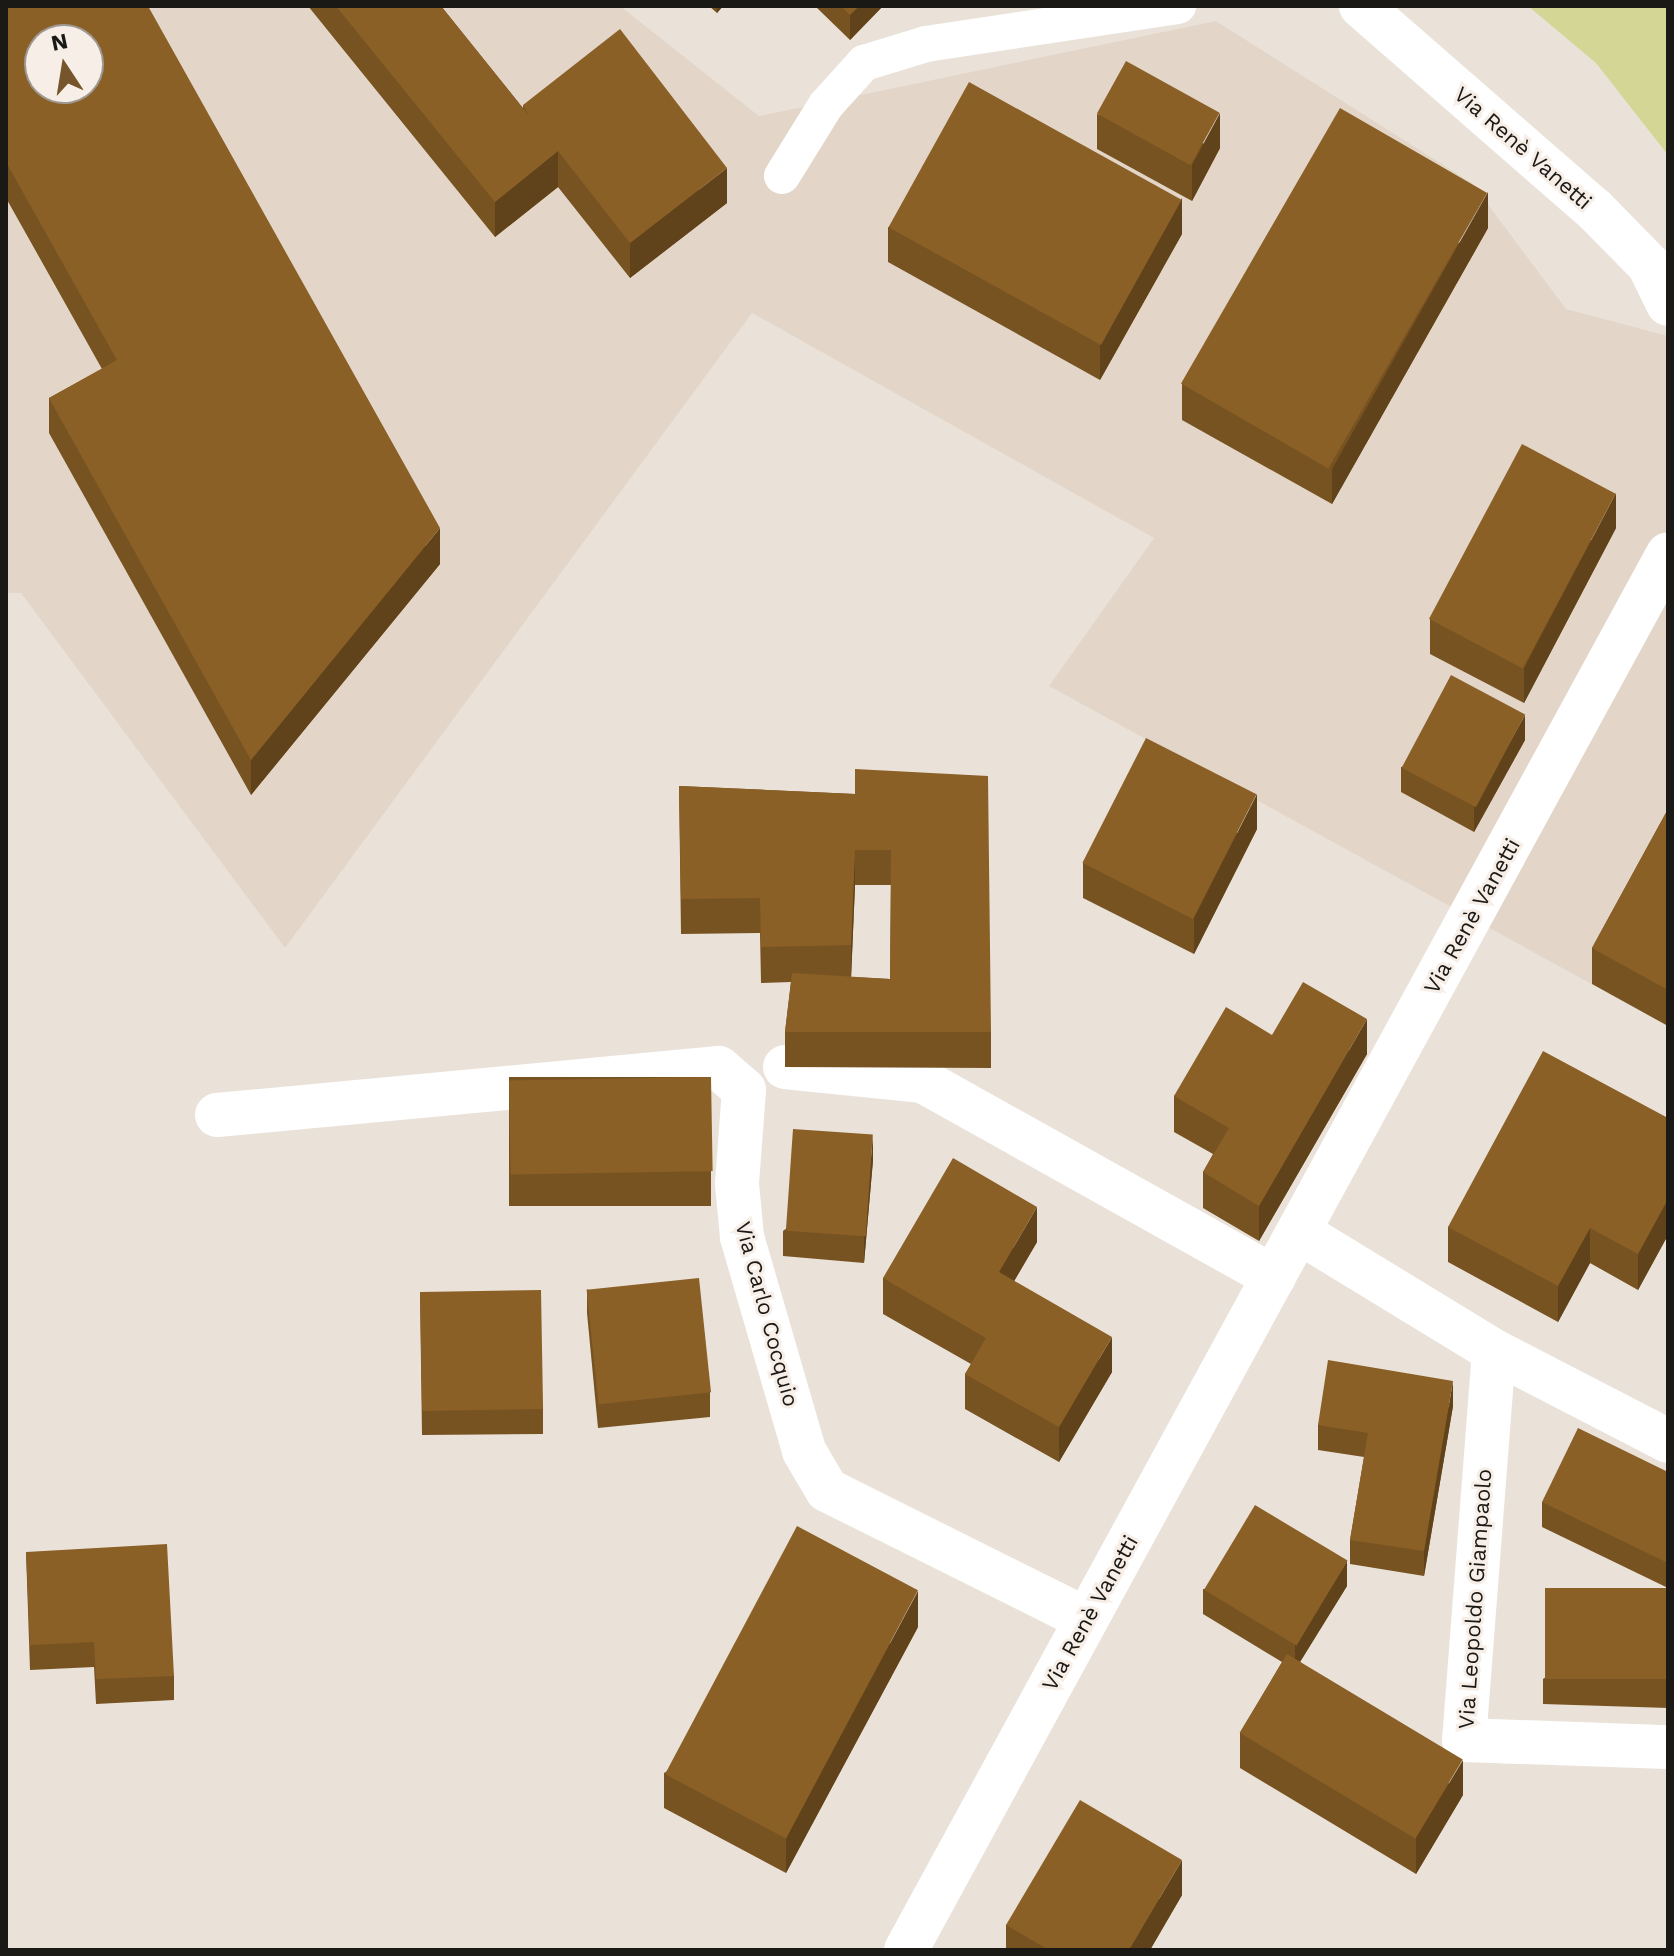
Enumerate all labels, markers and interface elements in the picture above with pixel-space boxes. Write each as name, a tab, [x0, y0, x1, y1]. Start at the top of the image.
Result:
north arrow	[24, 24, 104, 104]
text: N	[49, 28, 70, 56]
street label: Via Renè Vanetti	[1448, 81, 1598, 215]
street label: Via Renè Vanetti	[1418, 833, 1526, 999]
street label: Via Carlo Cocquio	[730, 1218, 804, 1410]
street label: Via Leopoldo Giampaolo	[1453, 1468, 1497, 1730]
street label: Via Renè Vanetti	[1036, 1530, 1144, 1696]

